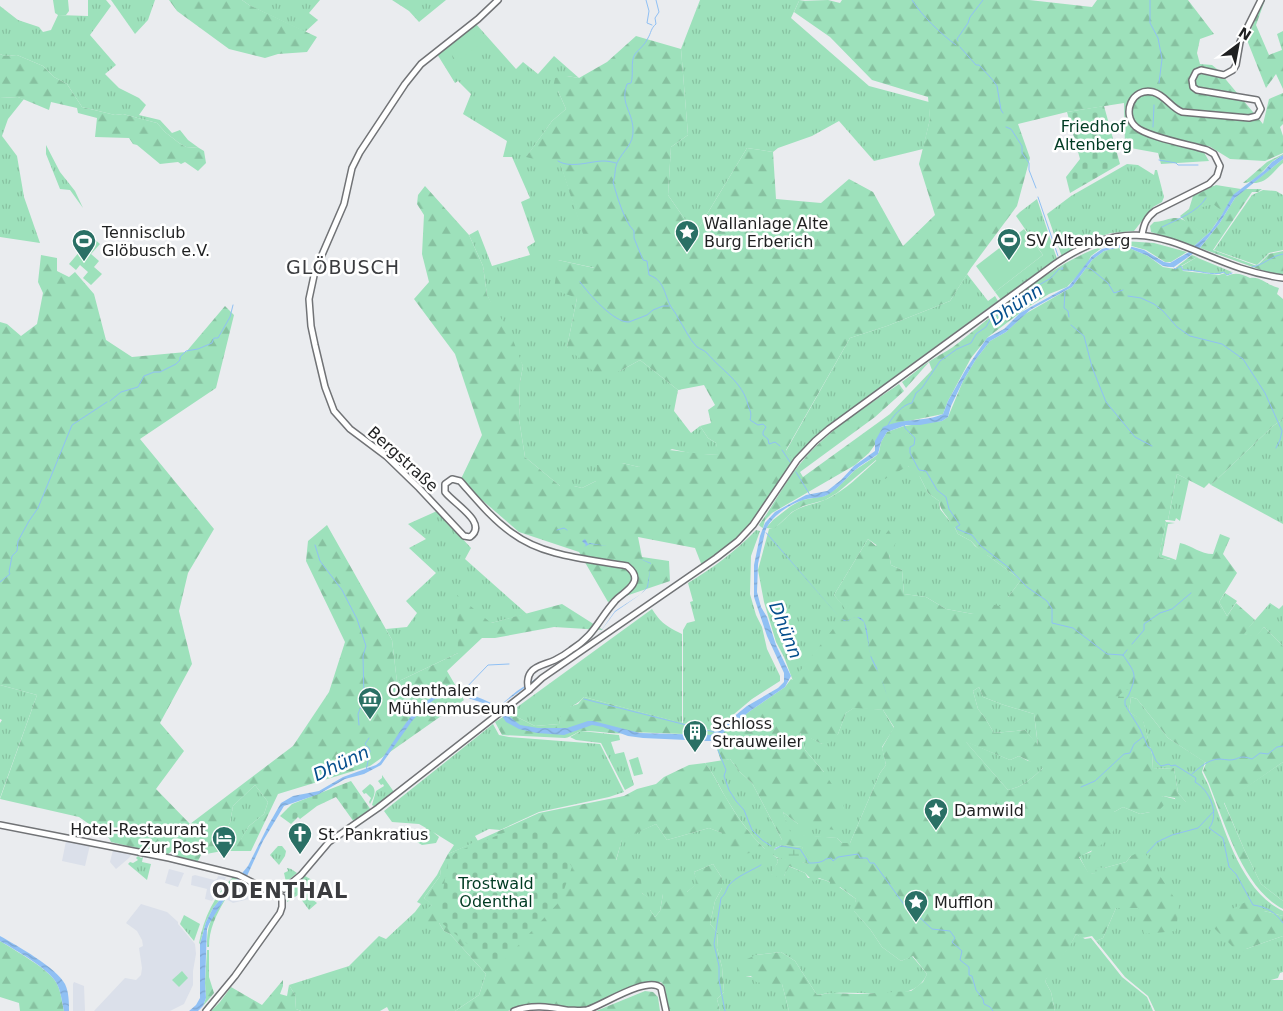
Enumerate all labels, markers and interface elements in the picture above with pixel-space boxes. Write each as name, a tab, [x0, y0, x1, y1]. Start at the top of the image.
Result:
north arrow	[1213, 20, 1263, 70]
text: N	[1236, 24, 1254, 44]
park label: Friedhof Altenberg	[1054, 117, 1132, 154]
place label: Wallanlage Alte Burg Erberich	[704, 214, 828, 251]
place icon: Wallanlage Alte Burg Erberich	[674, 219, 700, 253]
place label: Tennisclub Glöbusch e.V.	[101, 223, 210, 260]
sports icon: SV Altenberg	[996, 227, 1022, 261]
sports icon: Tennisclub Glöbusch e.V.	[71, 228, 97, 262]
place label: SV Altenberg	[1026, 231, 1130, 250]
district label: GLÖBUSCH	[286, 256, 400, 278]
water label: Dhünn	[985, 279, 1047, 329]
street label: Bergstraße	[364, 422, 442, 496]
water label: Dhünn	[765, 598, 807, 662]
place label: Odenthaler Mühlenmuseum	[388, 681, 516, 718]
museum icon: Odenthaler Mühlenmuseum	[357, 686, 383, 720]
place label: Schloss Strauweiler	[712, 714, 804, 751]
building icon: Schloss Strauweiler	[682, 719, 708, 753]
water label: Dhünn	[310, 741, 372, 785]
place icon: Damwild	[923, 797, 949, 831]
place label: Damwild	[954, 801, 1024, 820]
place label: Hotel-Restaurant Zur Post	[70, 820, 206, 857]
church icon: St. Pankratius	[287, 821, 313, 855]
hotel icon: Hotel-Restaurant Zur Post	[211, 825, 237, 859]
place label: St. Pankratius	[318, 825, 428, 844]
park label: Trostwald Odenthal	[457, 874, 534, 911]
district label: ODENTHAL	[212, 879, 348, 903]
place icon: Mufflon	[903, 889, 929, 923]
place label: Mufflon	[934, 893, 993, 912]

